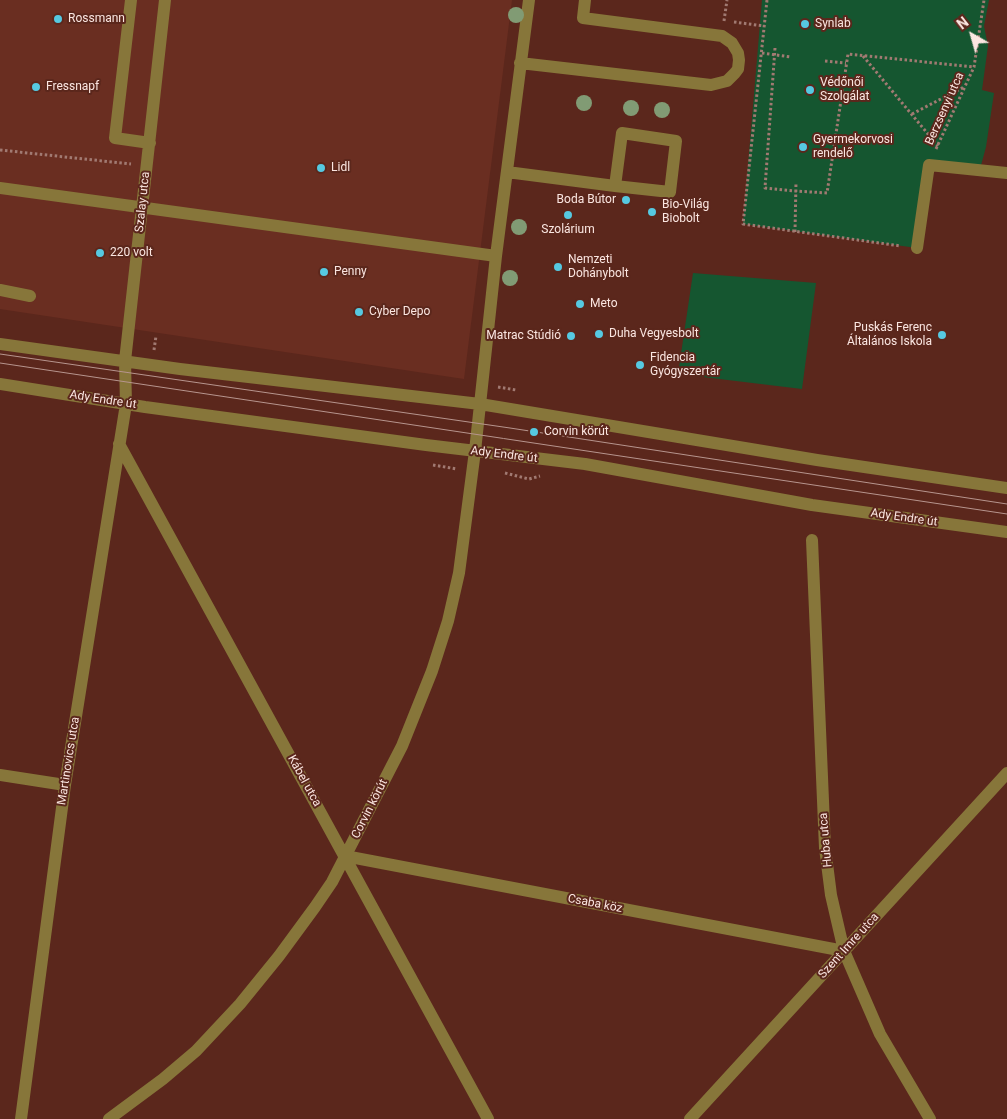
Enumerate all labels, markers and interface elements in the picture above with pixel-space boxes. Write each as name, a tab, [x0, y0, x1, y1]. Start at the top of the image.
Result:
north arrow	[947, 10, 997, 60]
place label: Rossmann	[68, 12, 125, 26]
marker: Rossmann	[52, 13, 64, 25]
text: N	[954, 14, 972, 33]
place label: Synlab	[815, 17, 851, 31]
marker: Synlab	[799, 18, 811, 30]
street label: Berzsenyi utca	[923, 70, 967, 148]
place label: Védőnői Szolgálat	[820, 76, 869, 104]
place label: Fressnapf	[46, 80, 99, 94]
marker: Fressnapf	[30, 81, 42, 93]
marker: Védőnői Szolgálat	[804, 84, 816, 96]
place label: Gyermekorvosi rendelő	[813, 133, 893, 161]
marker: Gyermekorvosi rendelő	[797, 141, 809, 153]
place label: Lidl	[331, 161, 350, 175]
marker: Lidl	[315, 162, 327, 174]
street label: Szalay utca	[133, 171, 153, 233]
place label: Boda Bútor	[557, 193, 616, 207]
marker: Boda Bútor	[620, 194, 632, 206]
place label: Bio-Világ Biobolt	[662, 198, 709, 226]
marker: Bio-Világ Biobolt	[646, 206, 658, 218]
marker: Szolárium	[562, 209, 574, 221]
place label: Szolárium	[541, 223, 595, 237]
place label: 220 volt	[110, 246, 153, 260]
marker: 220 volt	[94, 247, 106, 259]
place label: Nemzeti Dohánybolt	[568, 253, 629, 281]
marker: Nemzeti Dohánybolt	[552, 261, 564, 273]
place label: Penny	[334, 265, 367, 279]
marker: Penny	[318, 266, 330, 278]
place label: Meto	[590, 297, 617, 311]
marker: Meto	[574, 298, 586, 310]
place label: Cyber Depo	[369, 305, 430, 319]
marker: Cyber Depo	[353, 306, 365, 318]
place label: Puskás Ferenc Általános Iskola	[847, 321, 932, 349]
place label: Duha Vegyesbolt	[609, 327, 699, 341]
marker: Duha Vegyesbolt	[593, 328, 605, 340]
place label: Matrac Stúdió	[486, 329, 561, 343]
marker: Puskás Ferenc Általános Iskola	[936, 329, 948, 341]
marker: Matrac Stúdió	[565, 330, 577, 342]
place label: Fidencia Gyógyszertár	[650, 351, 720, 379]
marker: Fidencia Gyógyszertár	[634, 359, 646, 371]
street label: Ady Endre út	[69, 388, 137, 412]
place label: Corvin körút	[544, 425, 609, 439]
marker: Corvin körút	[528, 426, 540, 438]
street label: Ady Endre út	[470, 444, 538, 466]
street label: Ady Endre út	[870, 506, 938, 530]
street label: Martinovics utca	[55, 716, 83, 806]
street label: Kábel utca	[284, 753, 324, 809]
street label: Corvin körút	[349, 777, 391, 841]
street label: Huba utca	[816, 812, 836, 868]
street label: Csaba köz	[566, 892, 624, 916]
street label: Szent Imre utca	[816, 910, 882, 982]

